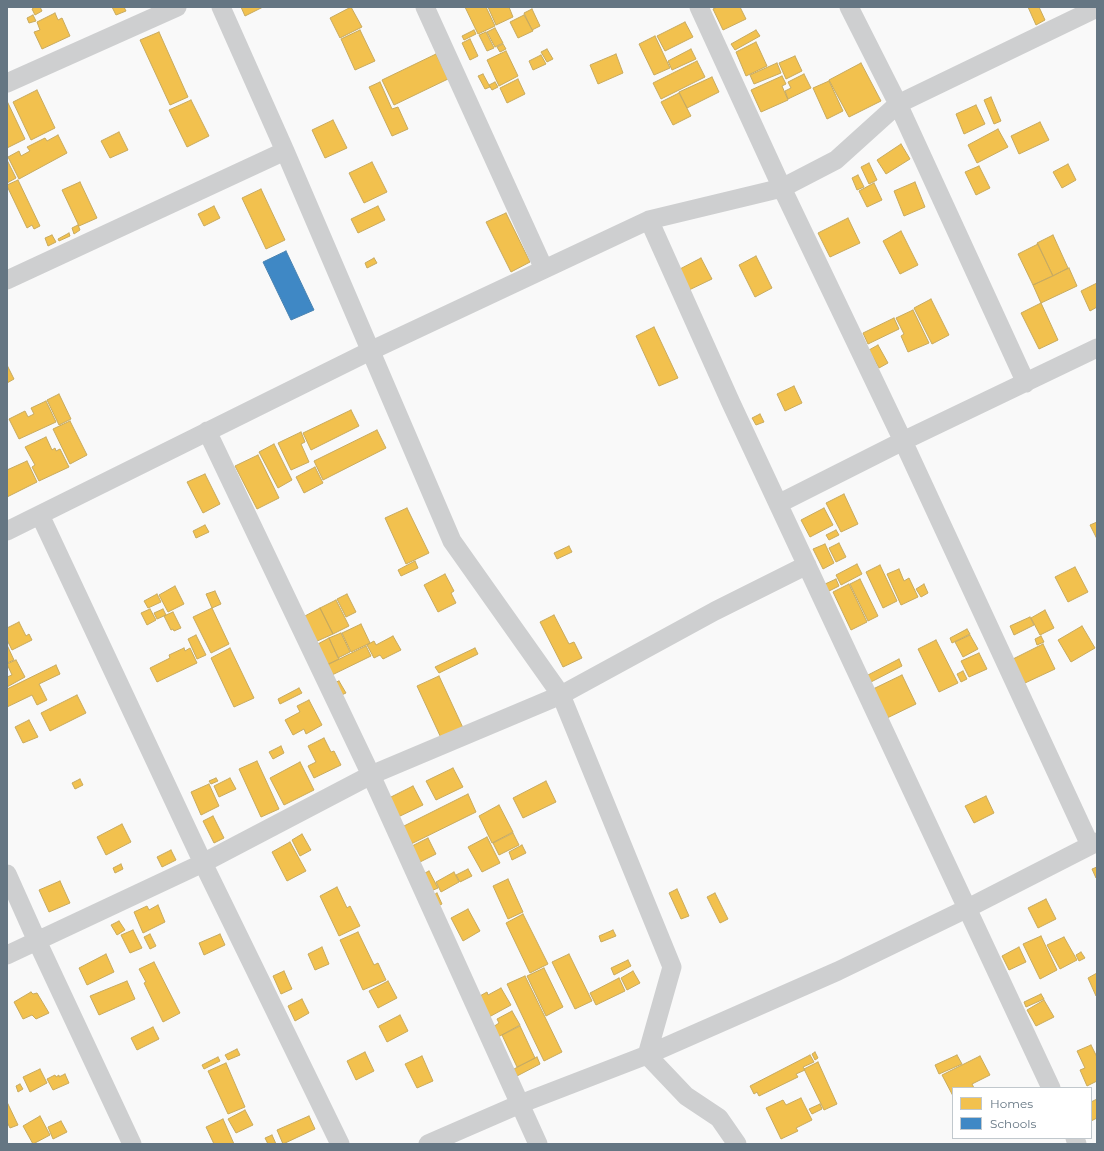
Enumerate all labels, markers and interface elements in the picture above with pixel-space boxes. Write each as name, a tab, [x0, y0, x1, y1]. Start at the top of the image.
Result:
legend	[952, 1087, 1092, 1139]
text: Homes	[990, 1096, 1033, 1111]
text: Schools	[990, 1116, 1036, 1131]

